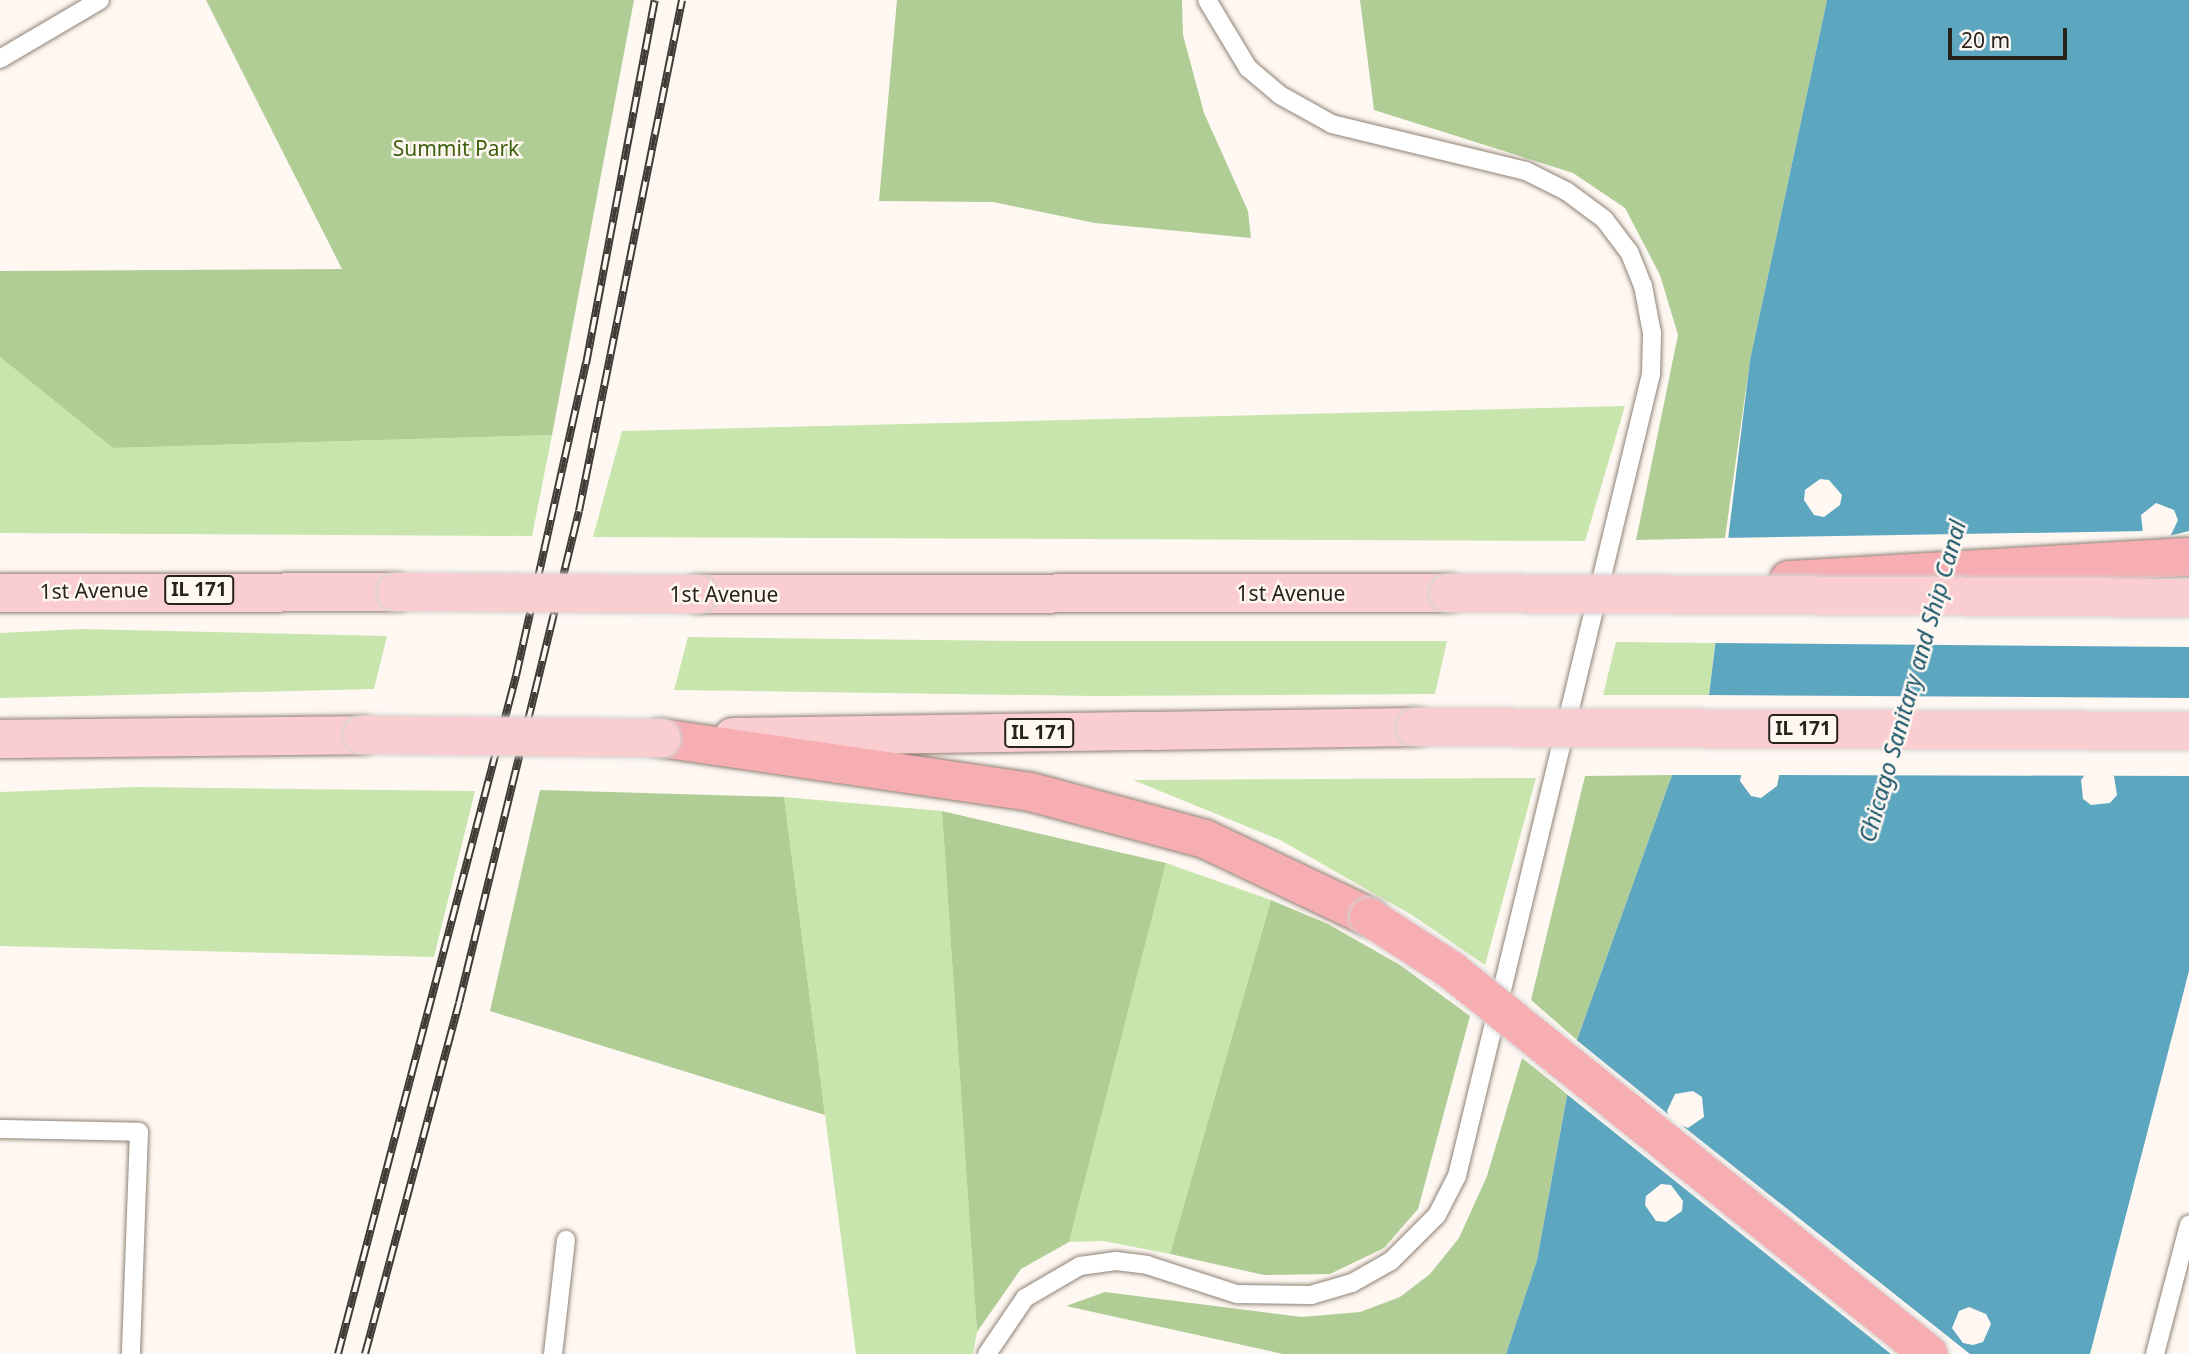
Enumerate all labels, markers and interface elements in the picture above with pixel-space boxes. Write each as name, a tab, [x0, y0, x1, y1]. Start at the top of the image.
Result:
scale bar	[1951, 14, 2070, 58]
text: 20 m	[1961, 26, 2010, 54]
park label: Summit Park	[393, 135, 519, 161]
water label: Chicago Sanitary and Ship Canal	[1853, 517, 1971, 845]
road number: IL 171	[164, 575, 234, 606]
street label: 1st Avenue	[39, 576, 149, 604]
street label: 1st Avenue	[1237, 580, 1345, 606]
street label: 1st Avenue	[670, 581, 778, 607]
road number: IL 171	[1768, 714, 1838, 744]
road number: IL 171	[1004, 718, 1074, 748]

